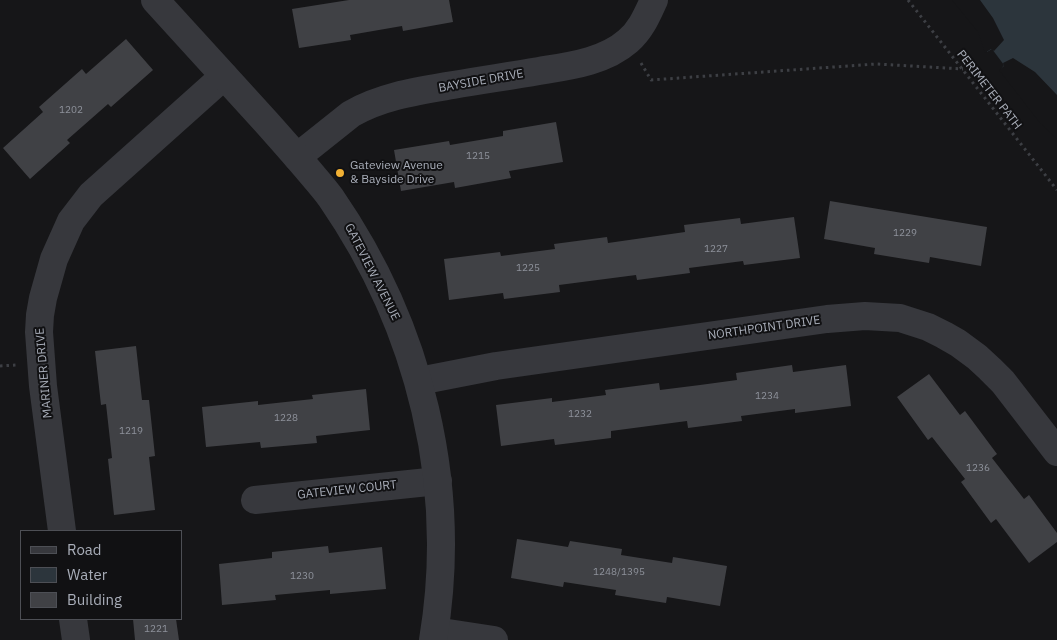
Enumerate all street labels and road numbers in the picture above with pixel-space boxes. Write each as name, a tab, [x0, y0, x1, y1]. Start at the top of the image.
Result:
street label: PERIMETER PATH	[954, 47, 1024, 133]
street label: BAYSIDE DRIVE	[437, 66, 525, 96]
street label: GATEVIEW AVENUE	[341, 221, 403, 323]
street label: NORTHPOINT DRIVE	[707, 313, 821, 343]
street label: MARINER DRIVE	[33, 327, 55, 419]
street label: GATEVIEW COURT	[297, 478, 397, 502]

